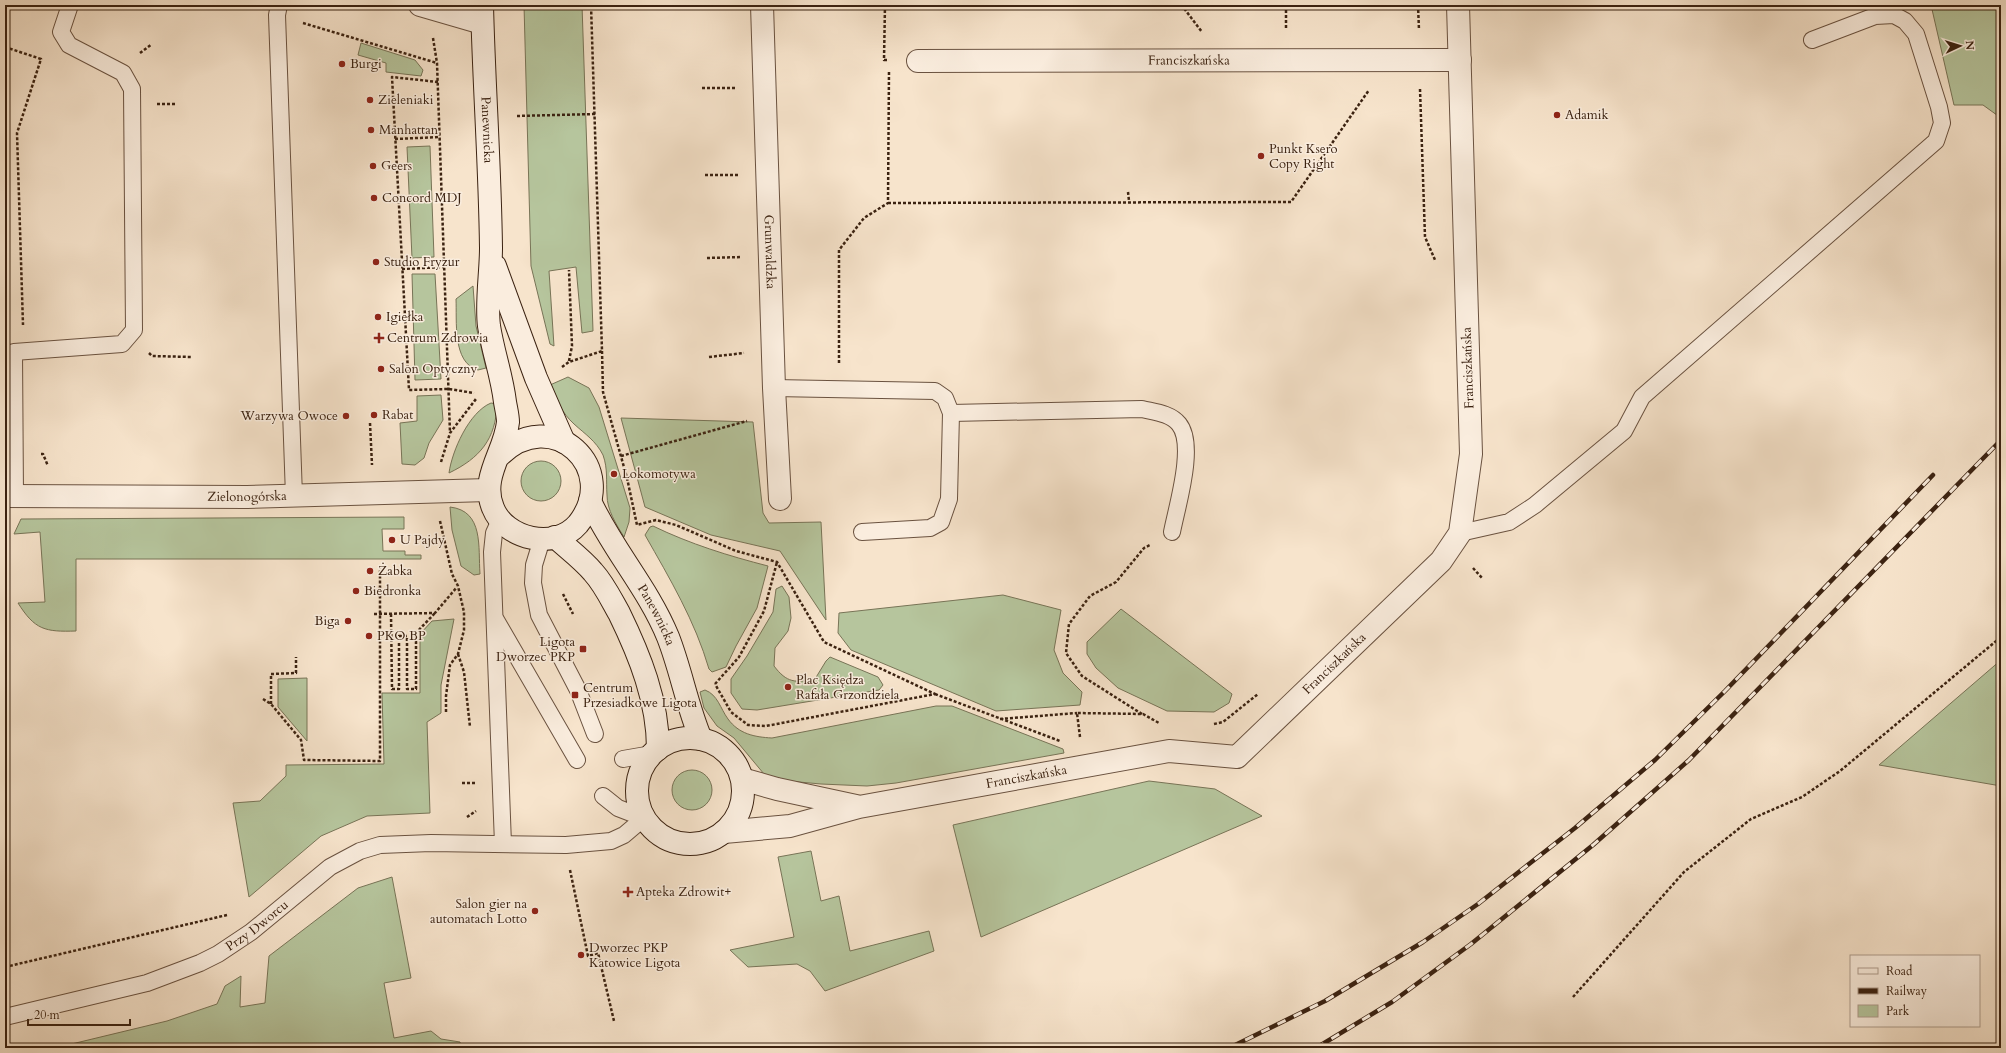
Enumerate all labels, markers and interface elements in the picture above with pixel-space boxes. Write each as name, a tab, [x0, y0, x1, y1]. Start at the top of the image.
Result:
north arrow	[1940, 26, 1980, 66]
text: N	[1962, 40, 1977, 51]
street label: Franciszkańska	[1148, 51, 1230, 70]
place label: Burgi	[350, 55, 382, 73]
marker: Burgi	[337, 59, 347, 69]
place label: Zieleniaki	[378, 91, 434, 109]
marker: Zieleniaki	[365, 95, 375, 105]
street label: Panewnicka	[476, 96, 498, 164]
place label: Adamik	[1565, 106, 1608, 124]
marker: Adamik	[1552, 110, 1562, 120]
place label: Manhattan	[379, 121, 439, 139]
marker: Manhattan	[366, 125, 376, 135]
place label: Punkt Ksero Copy Right	[1269, 140, 1337, 173]
marker: Punkt Ksero Copy Right	[1256, 151, 1266, 161]
place label: Geers	[381, 157, 412, 175]
marker: Geers	[368, 161, 378, 171]
place label: Concord MDJ	[382, 189, 462, 207]
marker: Concord MDJ	[369, 193, 379, 203]
street label: Grunwaldzka	[760, 214, 780, 290]
place label: Studio Fryzur	[384, 253, 460, 271]
marker: Studio Fryzur	[371, 257, 381, 267]
place label: Igiełka	[386, 308, 424, 326]
marker: Igiełka	[373, 312, 383, 322]
street label: Franciszkańska	[1458, 326, 1478, 409]
place label: Centrum Zdrowia	[387, 329, 489, 347]
marker: Centrum Zdrowia	[374, 333, 384, 343]
place label: Salon Optyczny	[389, 360, 478, 378]
marker: Salon Optyczny	[376, 364, 386, 374]
place label: Rabat	[382, 406, 413, 424]
place label: Warzywa Owoce	[240, 407, 338, 425]
marker: Rabat	[369, 410, 379, 420]
marker: Warzywa Owoce	[341, 411, 351, 421]
place label: Lokomotywa	[622, 465, 696, 483]
marker: Lokomotywa	[609, 469, 619, 479]
street label: Zielonogórska	[207, 487, 287, 506]
place label: U Pajdy	[400, 531, 445, 549]
marker: U Pajdy	[387, 535, 397, 545]
place label: Żabka	[378, 562, 413, 580]
marker: Żabka	[365, 566, 375, 576]
street label: Panewnicka	[633, 581, 680, 648]
place label: Biedronka	[364, 582, 421, 600]
marker: Biedronka	[351, 586, 361, 596]
place label: Biga	[315, 612, 340, 630]
marker: Biga	[343, 616, 353, 626]
place label: PKO BP	[377, 627, 426, 645]
street label: Franciszkańska	[1298, 628, 1370, 698]
marker: PKO BP	[364, 631, 374, 641]
place label: Ligota Dworzec PKP	[496, 633, 575, 666]
marker: Ligota Dworzec PKP	[578, 644, 588, 654]
place label: Plac Księdza Rafała Grzondziela	[796, 671, 900, 704]
place label: Centrum Przesiadkowe Ligota	[583, 679, 697, 712]
marker: Plac Księdza Rafała Grzondziela	[783, 682, 793, 692]
marker: Centrum Przesiadkowe Ligota	[570, 690, 580, 700]
street label: Franciszkańska	[985, 761, 1069, 793]
place label: Apteka Zdrowit+	[636, 883, 731, 901]
marker: Apteka Zdrowit+	[623, 887, 633, 897]
place label: Salon gier na automatach Lotto	[430, 895, 527, 928]
street label: Przy Dworcu	[222, 896, 292, 955]
marker: Salon gier na automatach Lotto	[530, 906, 540, 916]
place label: Dworzec PKP Katowice Ligota	[589, 939, 681, 972]
marker: Dworzec PKP Katowice Ligota	[576, 950, 586, 960]
legend	[1850, 955, 1980, 1027]
text: Road	[1886, 963, 1913, 979]
text: Railway	[1886, 983, 1928, 999]
scale bar	[28, 1001, 130, 1027]
text: Park	[1886, 1003, 1910, 1019]
text: 20 m	[34, 1007, 61, 1023]

